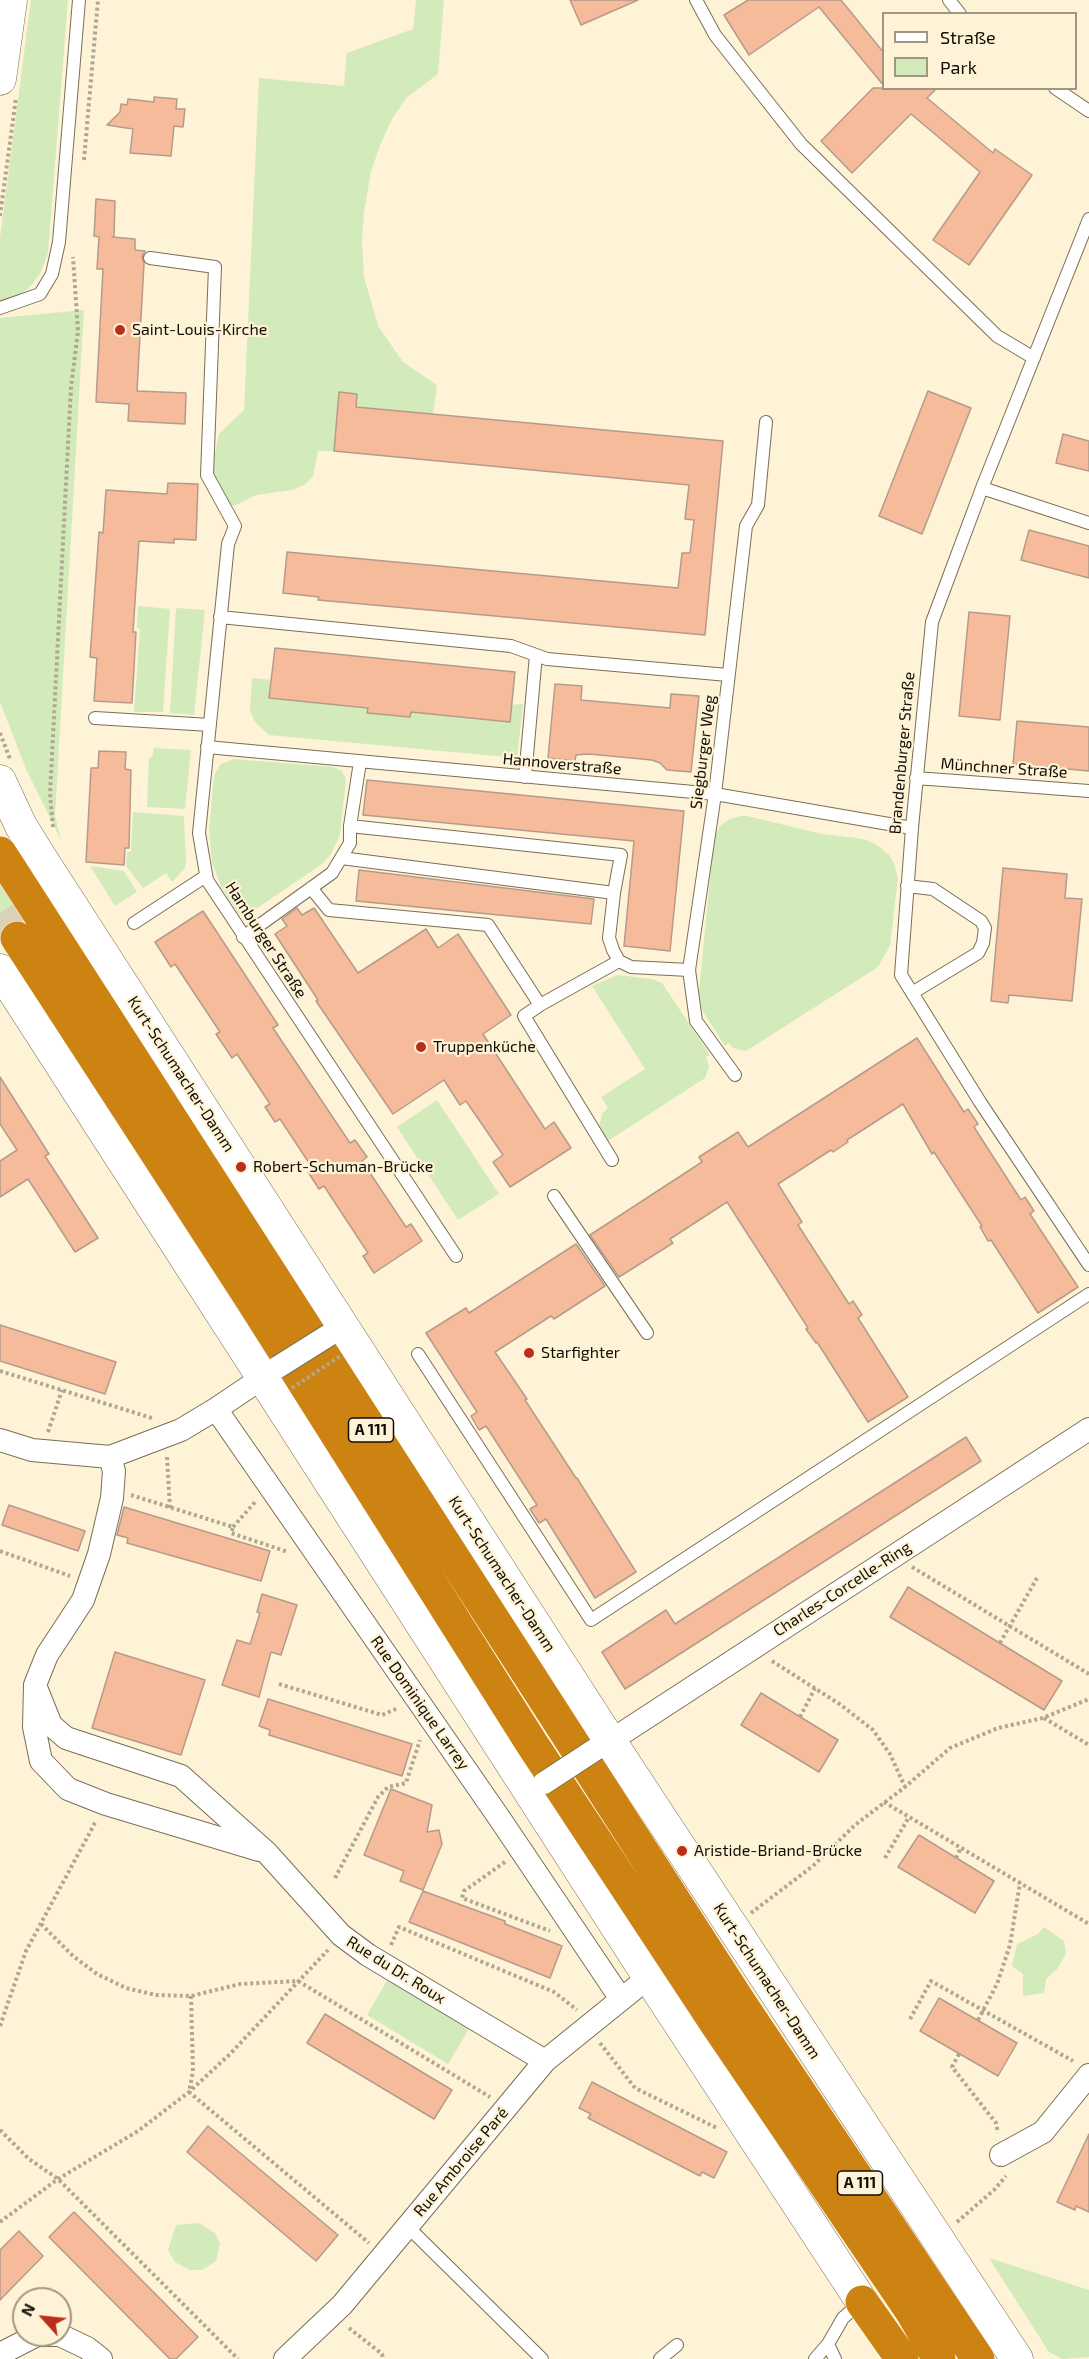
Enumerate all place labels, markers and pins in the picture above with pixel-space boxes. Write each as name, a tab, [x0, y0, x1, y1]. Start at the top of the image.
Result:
place label: Saint-Louis-Kirche	[132, 320, 267, 340]
marker: Saint-Louis-Kirche	[113, 323, 127, 337]
place label: Truppenküche	[433, 1037, 536, 1057]
marker: Truppenküche	[414, 1040, 428, 1054]
place label: Robert-Schuman-Brücke	[253, 1157, 433, 1177]
marker: Robert-Schuman-Brücke	[234, 1160, 248, 1174]
place label: Starfighter	[541, 1343, 620, 1363]
marker: Starfighter	[522, 1346, 536, 1360]
place label: Aristide-Briand-Brücke	[694, 1841, 862, 1861]
marker: Aristide-Briand-Brücke	[675, 1844, 689, 1858]

